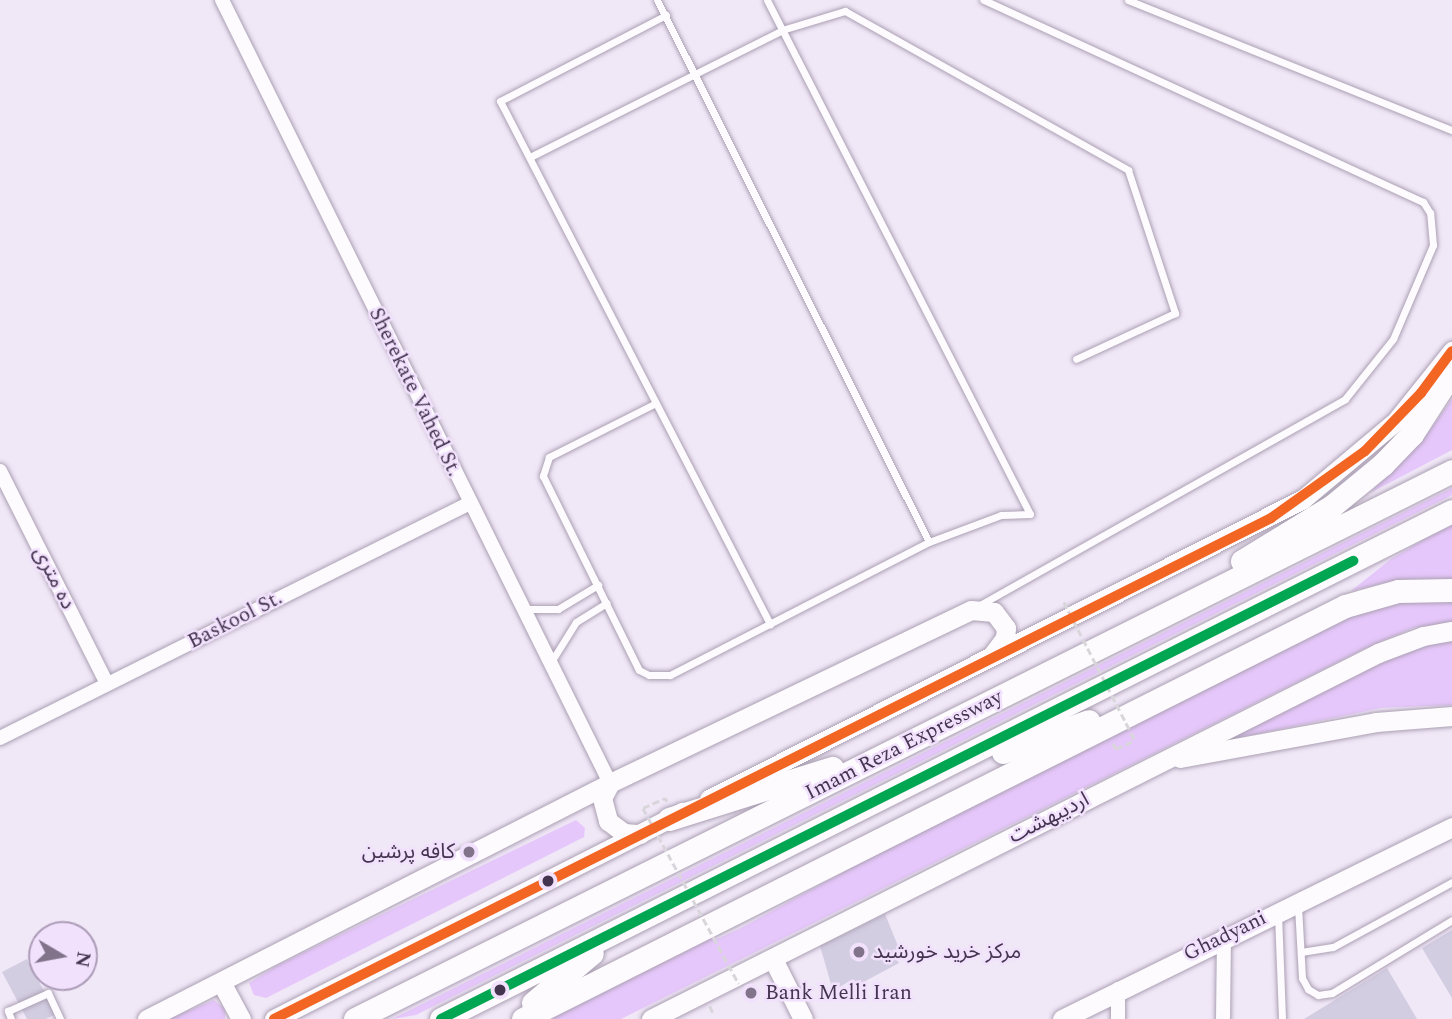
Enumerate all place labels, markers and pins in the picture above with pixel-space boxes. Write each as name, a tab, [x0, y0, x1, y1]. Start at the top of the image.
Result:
place label: کافه پرشین	[362, 839, 455, 865]
marker: کافه پرشین	[461, 844, 477, 860]
unlabelled marker	[541, 874, 555, 888]
place label: مرکز خرید خورشید	[873, 939, 1021, 965]
marker: مرکز خرید خورشید	[851, 944, 867, 960]
place label: Bank Melli Iran	[765, 980, 912, 1006]
unlabelled marker	[493, 983, 507, 997]
marker: Bank Melli Iran	[743, 985, 759, 1001]

